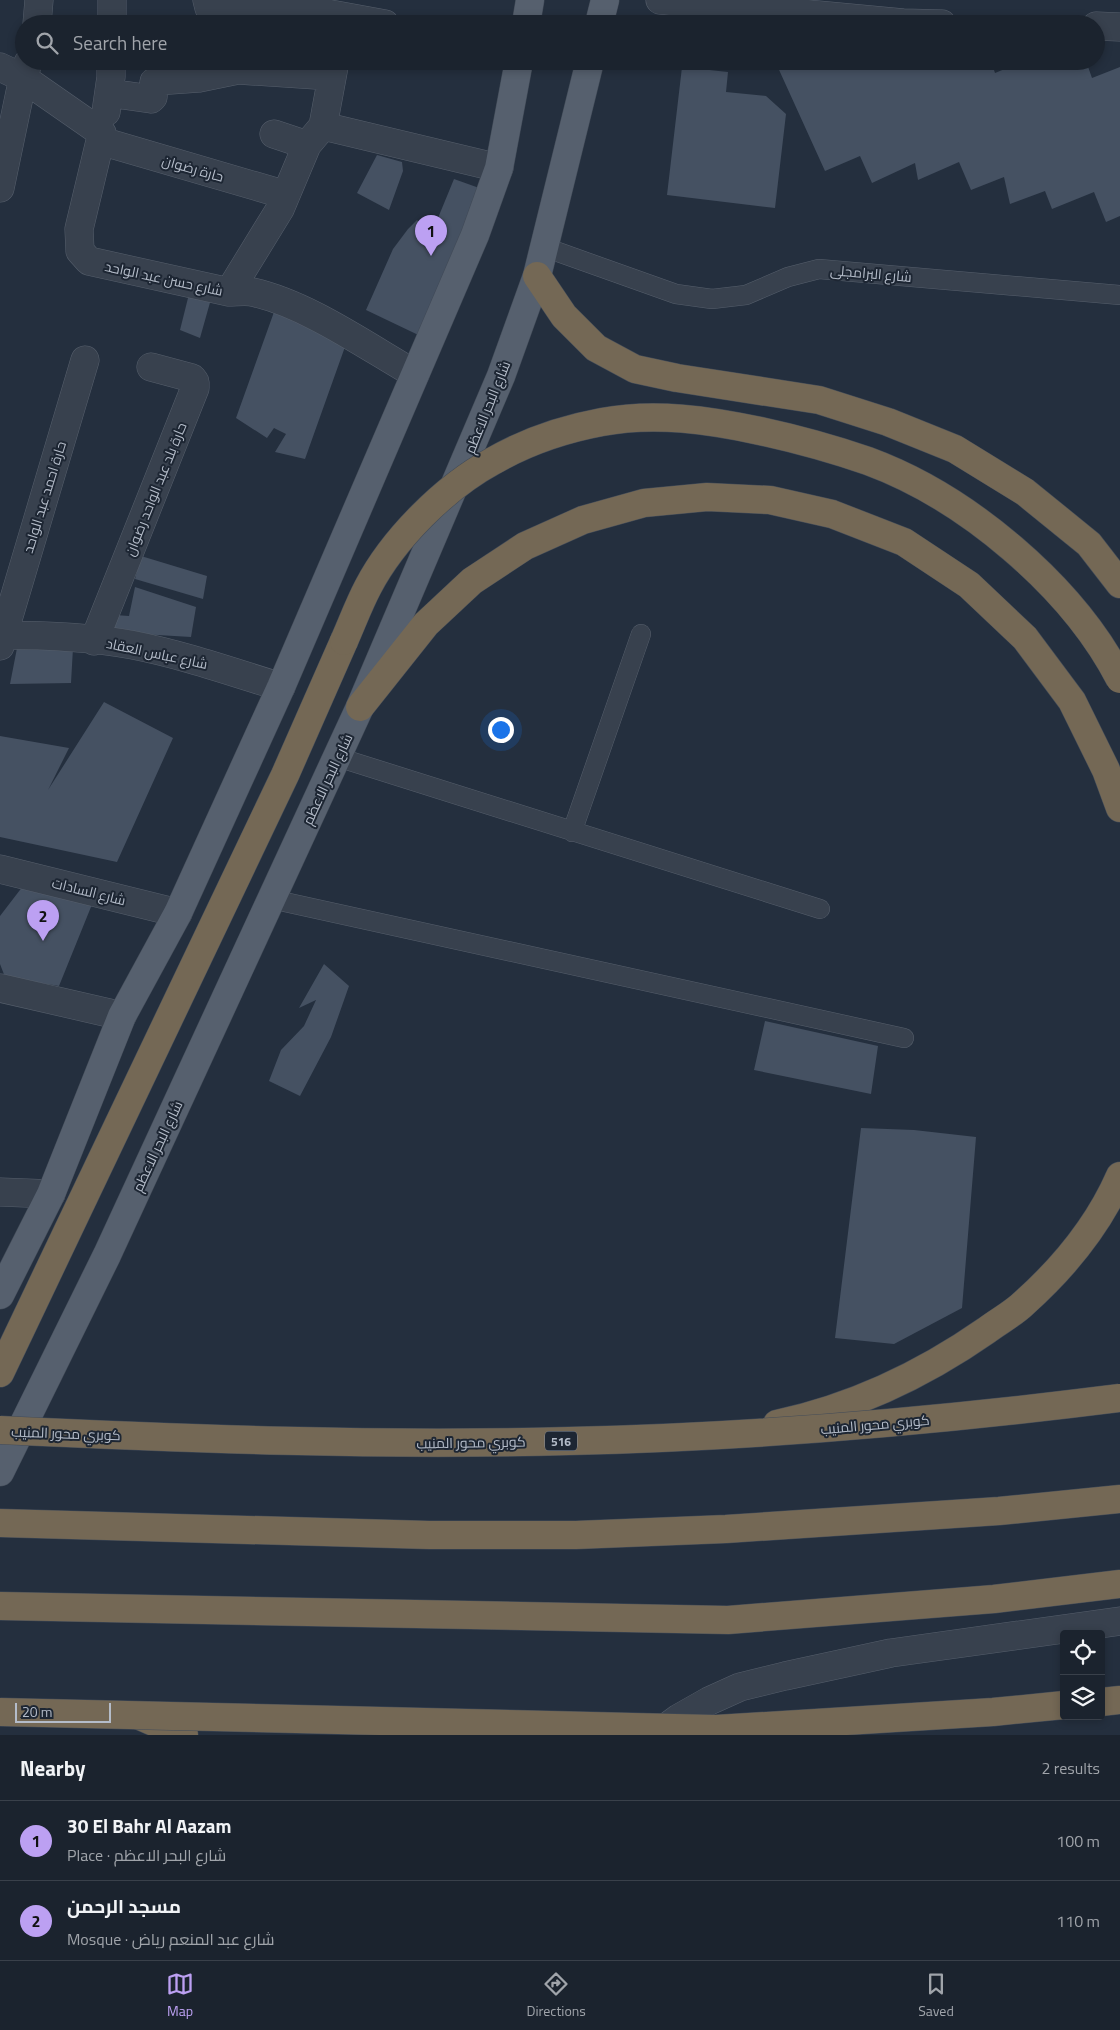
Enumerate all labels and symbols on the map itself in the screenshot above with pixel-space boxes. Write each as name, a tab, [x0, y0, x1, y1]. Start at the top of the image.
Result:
street label: حارة رضوان	[160, 149, 226, 187]
pin: 1	[415, 215, 447, 256]
street label: شارع حسن عبد الواحد	[103, 255, 225, 301]
street label: شارع البرامجلى	[829, 259, 913, 287]
street label: شارع البحر الاعظم	[459, 357, 515, 457]
street label: حارة بلد عبد الواحد رضوان	[119, 419, 191, 559]
street label: حارة احمد عبد الواحد	[17, 438, 71, 556]
street label: شارع عباس العقاد	[104, 632, 210, 674]
your location	[488, 717, 514, 743]
street label: شارع البحر الاعظم	[297, 730, 357, 828]
street label: شارع السادات	[50, 872, 128, 910]
pin: 2	[27, 900, 59, 941]
street label: شارع البحر الاعظم	[127, 1097, 187, 1195]
street label: كوبري محور المنيب	[820, 1409, 931, 1441]
street label: كوبري محور المنيب	[11, 1421, 121, 1447]
street label: كوبري محور المنيب	[416, 1431, 526, 1455]
road number: 516	[545, 1432, 577, 1450]
scale bar	[15, 1700, 111, 1723]

